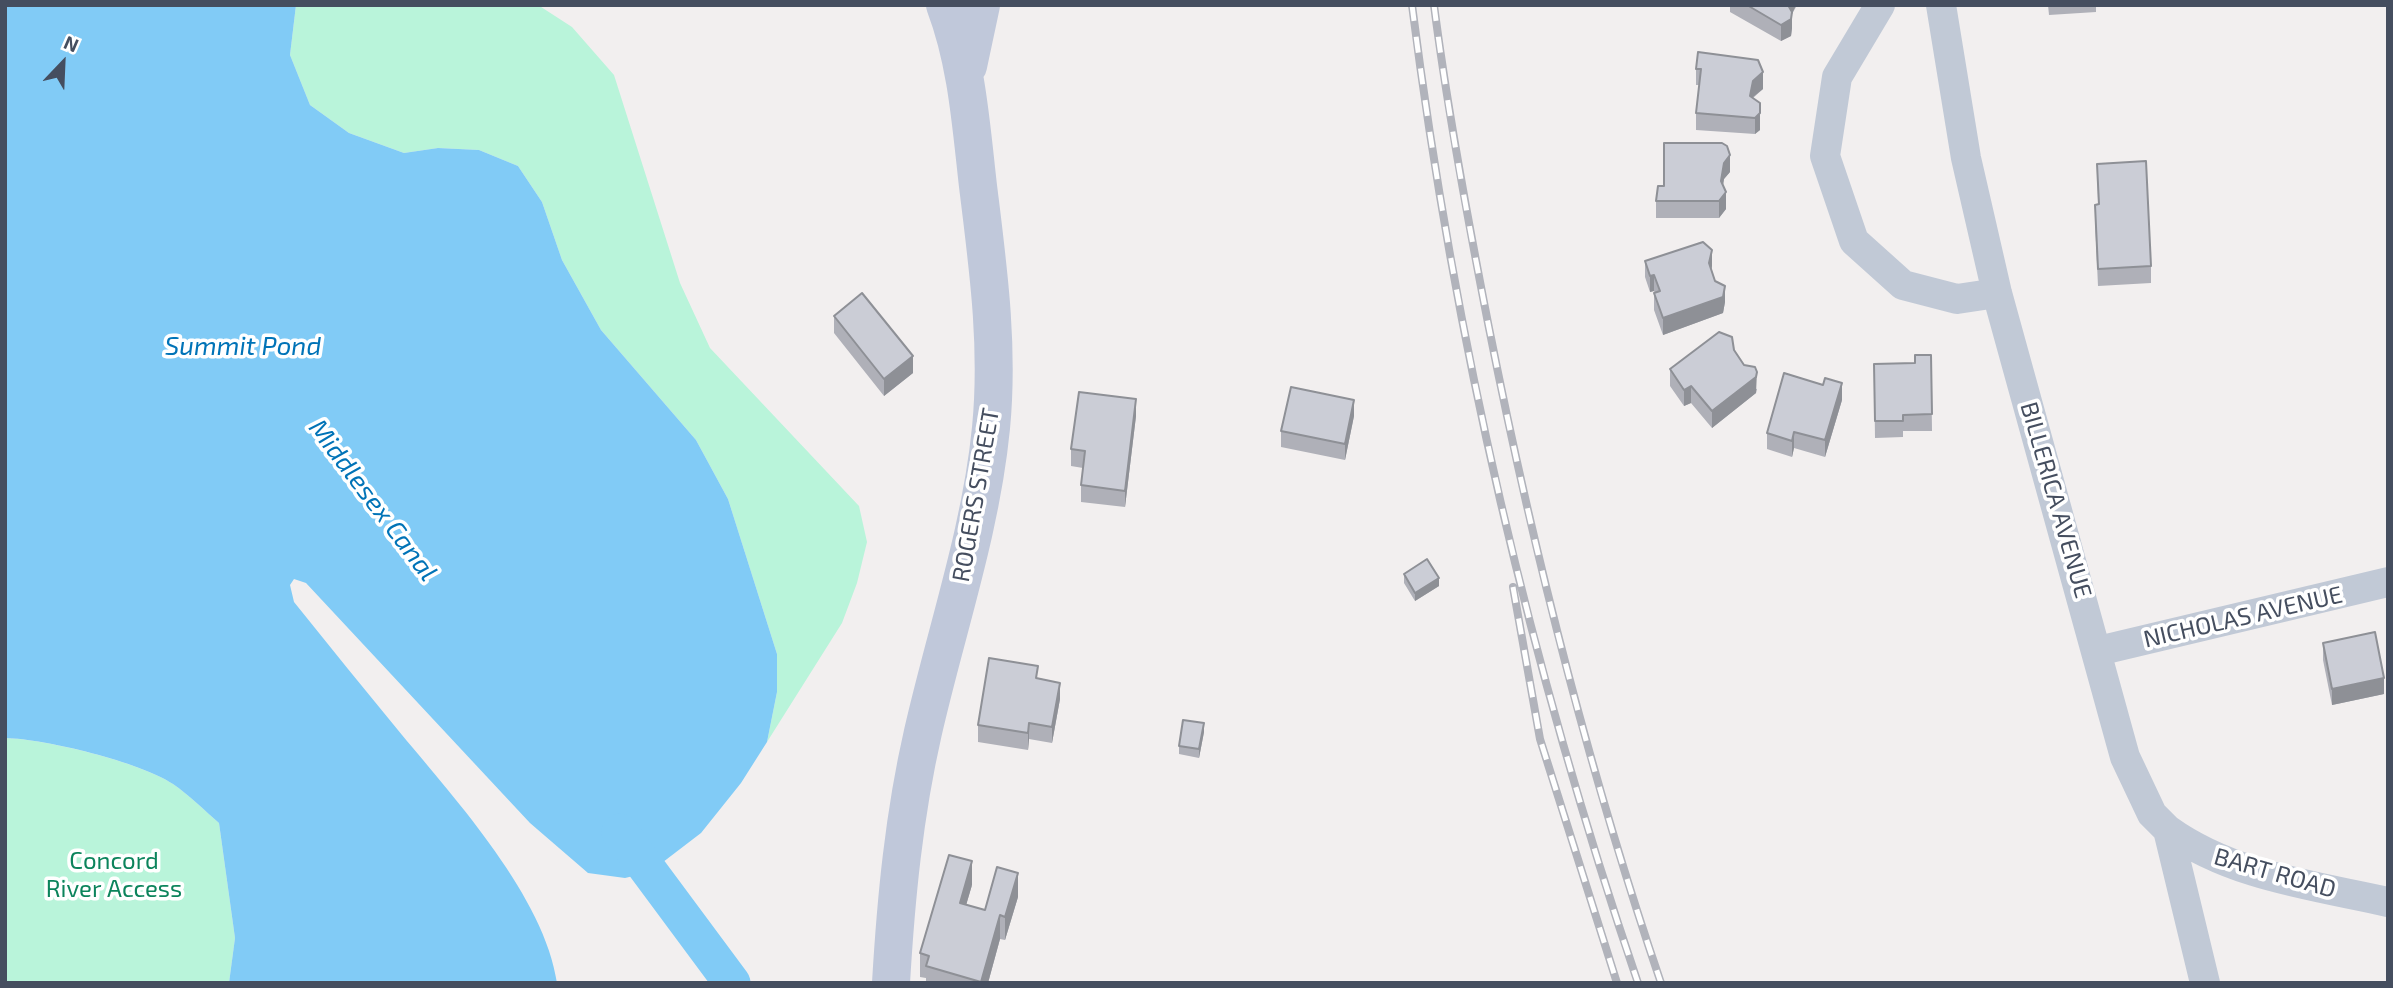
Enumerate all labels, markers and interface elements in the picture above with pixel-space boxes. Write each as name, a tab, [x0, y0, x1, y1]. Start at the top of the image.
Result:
north arrow	[28, 28, 98, 98]
text: N	[61, 30, 82, 56]
water label: Summit Pond	[165, 330, 321, 362]
street label: BILLERICA AVENUE	[2014, 399, 2098, 601]
street label: ROGERS STREET	[947, 406, 1005, 584]
water label: Middlesex Canal	[302, 413, 444, 587]
street label: NICHOLAS AVENUE	[2141, 580, 2345, 654]
street label: BART ROAD	[2211, 842, 2339, 904]
park label: Concord River Access	[46, 847, 182, 903]

